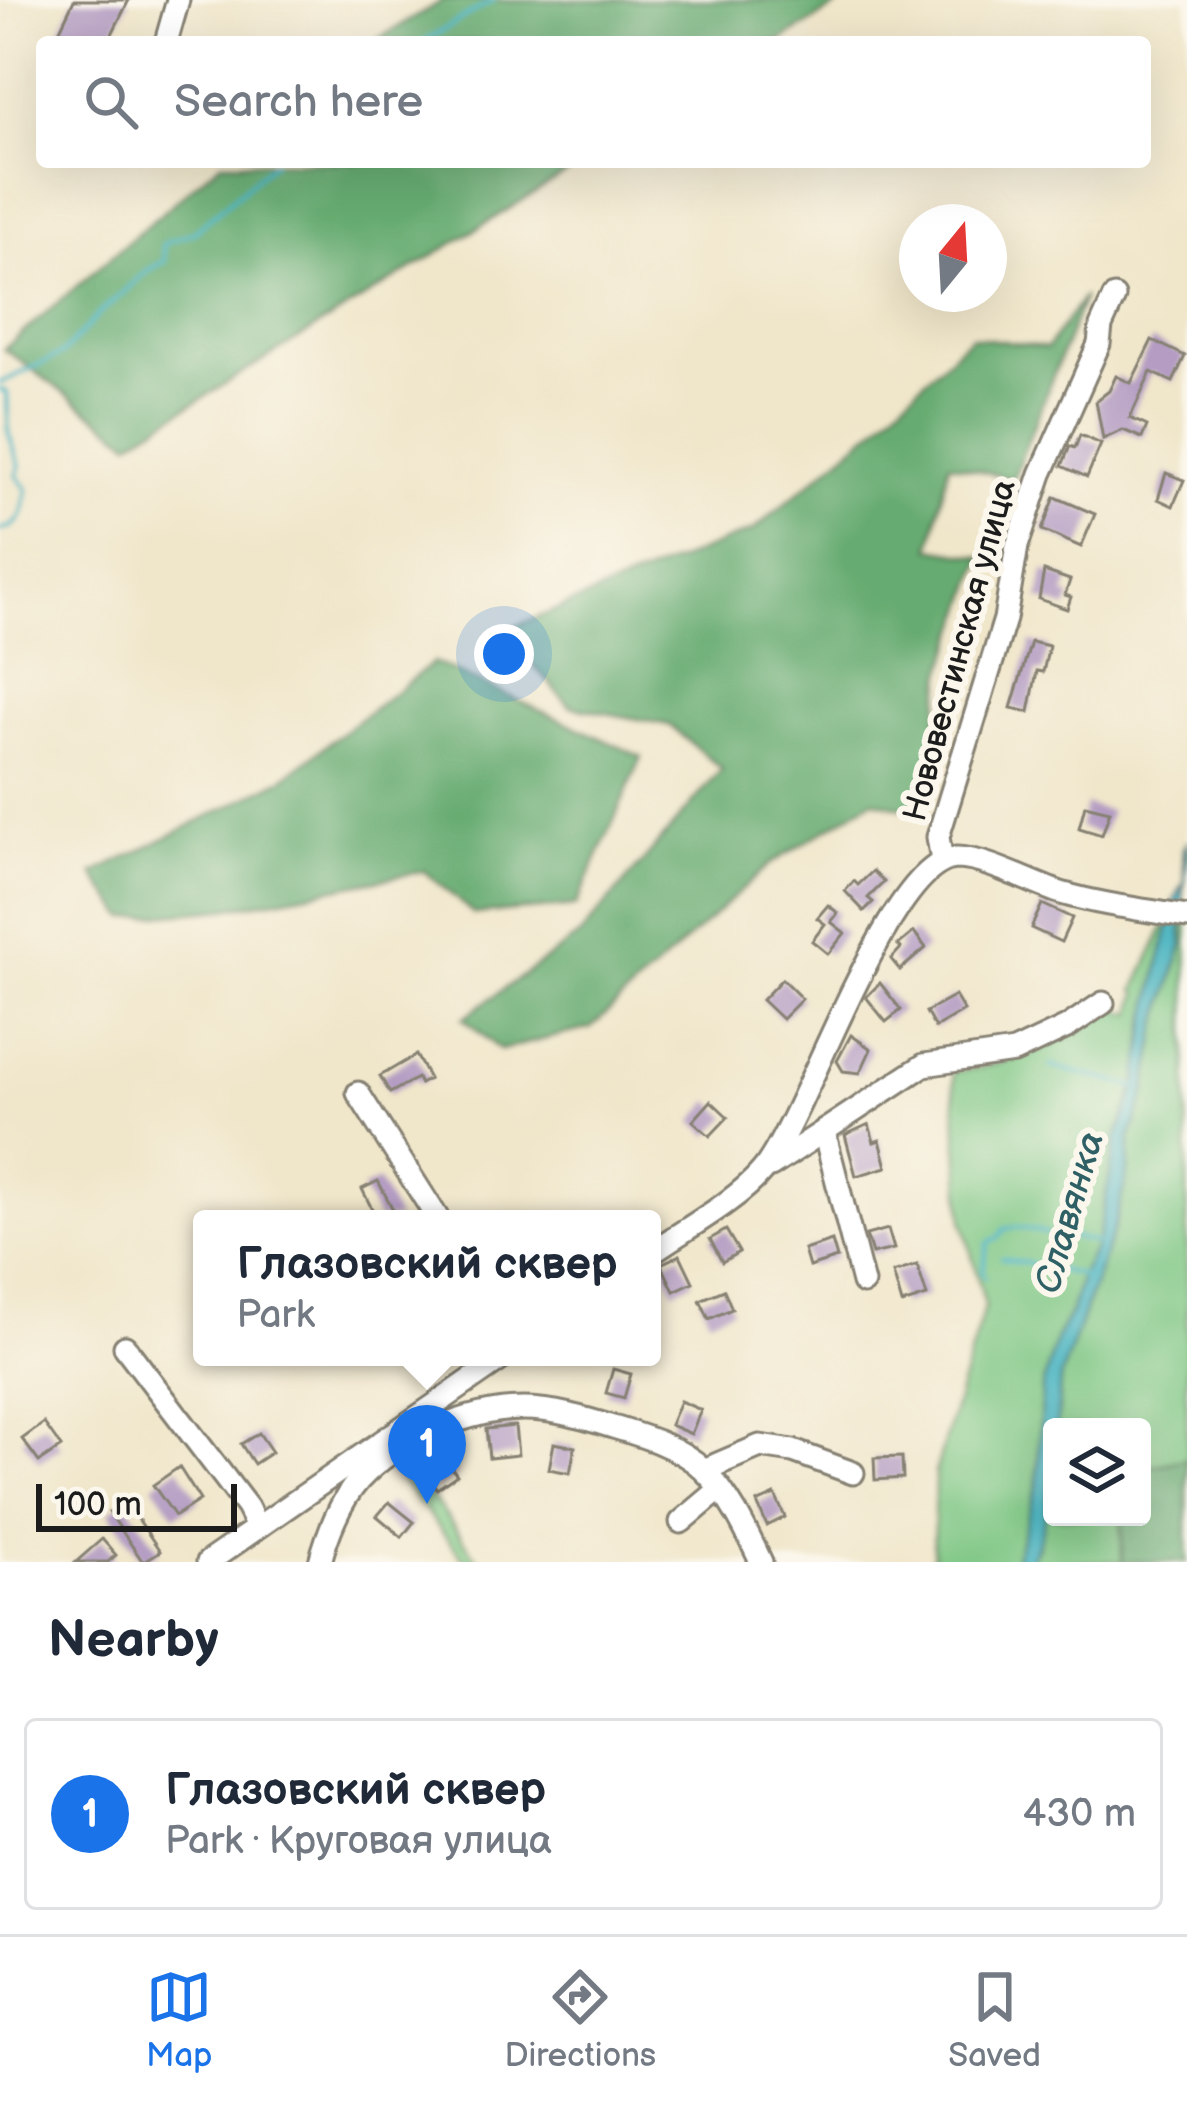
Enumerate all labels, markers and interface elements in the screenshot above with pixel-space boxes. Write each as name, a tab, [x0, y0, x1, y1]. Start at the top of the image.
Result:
search box	[36, 36, 1151, 168]
icon: search	[78, 69, 144, 135]
text: Search here	[174, 75, 423, 130]
north arrow	[899, 204, 1007, 312]
street label: Нововестинская улица	[895, 475, 1025, 826]
your location	[474, 624, 534, 684]
water label: Славянка	[1027, 1127, 1114, 1298]
popup	[193, 1210, 661, 1366]
text: Глазовский сквер	[237, 1237, 617, 1292]
text: Park	[237, 1292, 315, 1339]
pin: 1	[388, 1405, 466, 1504]
map controls	[1043, 1418, 1151, 1526]
button: layers	[1043, 1418, 1151, 1526]
scale bar	[36, 1478, 237, 1531]
text: 100 m	[54, 1485, 142, 1525]
text: Nearby	[48, 1610, 219, 1671]
text: Глазовский сквер	[165, 1763, 546, 1818]
text: 1	[82, 1791, 98, 1838]
text: 430 m	[1023, 1791, 1136, 1838]
text: Park · Круговая улица	[165, 1818, 552, 1865]
tab: Map	[146, 1964, 212, 2076]
tab: Directions	[505, 1964, 656, 2076]
tab: Saved	[948, 1964, 1041, 2076]

